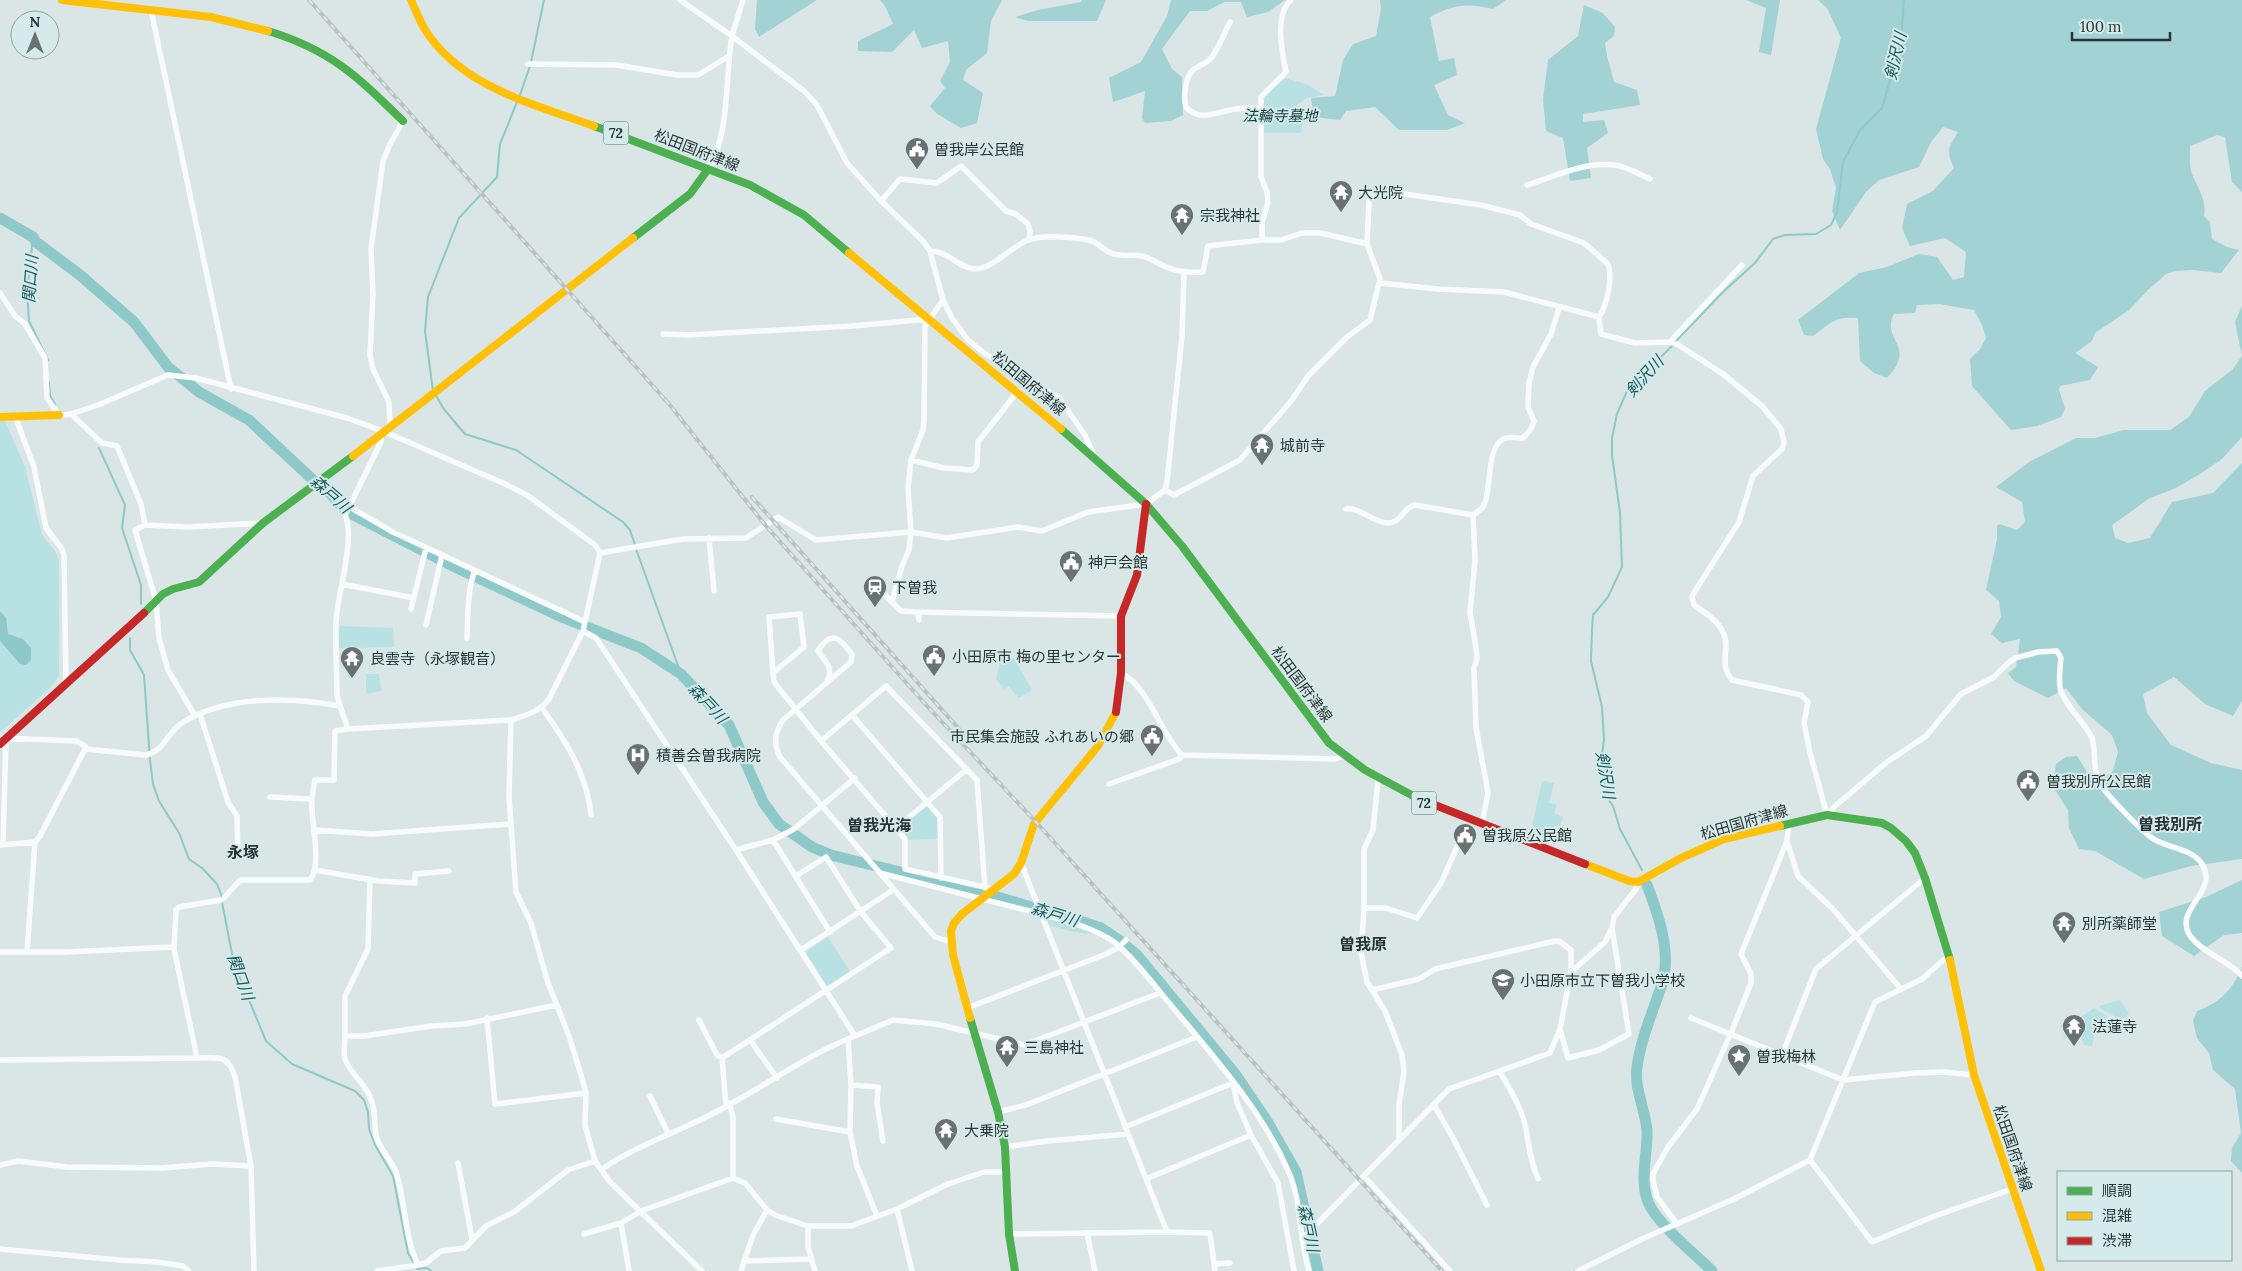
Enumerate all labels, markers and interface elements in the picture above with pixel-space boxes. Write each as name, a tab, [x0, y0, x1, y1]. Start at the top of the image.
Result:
north arrow	[10, 10, 60, 60]
scale bar	[2072, 10, 2170, 42]
text: N	[30, 13, 41, 31]
text: 100 m	[2080, 17, 2121, 36]
water label: 剣沢川	[1880, 28, 1911, 82]
park label: 法輪寺墓地	[1242, 106, 1319, 125]
road number: 72	[604, 122, 628, 144]
street label: 松田国府津線	[652, 125, 742, 175]
public building icon: 曽我岸公民館	[904, 136, 930, 170]
place label: 曽我岸公民館	[934, 140, 1024, 159]
temple icon: 大光院	[1328, 179, 1354, 213]
place label: 大光院	[1358, 183, 1403, 202]
temple icon: 宗我神社	[1169, 202, 1195, 236]
place label: 宗我神社	[1200, 206, 1260, 225]
water label: 関口川	[18, 252, 42, 304]
street label: 松田国府津線	[988, 347, 1070, 419]
water label: 剣沢川	[1621, 350, 1669, 401]
temple icon: 城前寺	[1249, 432, 1275, 466]
place label: 城前寺	[1280, 436, 1325, 455]
water label: 森戸川	[306, 471, 357, 519]
public building icon: 神戸会館	[1058, 549, 1084, 583]
place label: 神戸会館	[1088, 553, 1148, 572]
station icon: 下曽我	[862, 574, 888, 608]
place label: 下曽我	[892, 578, 937, 597]
street label: 松田国府津線	[1267, 642, 1337, 726]
public building icon: 小田原市 梅の里センター	[921, 643, 947, 677]
temple icon: 良雲寺（永塚観音）	[339, 645, 365, 679]
place label: 小田原市 梅の里センター	[952, 647, 1121, 666]
place label: 良雲寺（永塚観音）	[370, 649, 505, 668]
water label: 森戸川	[684, 679, 733, 729]
public building icon: 市民集会施設 ふれあいの郷	[1139, 723, 1165, 757]
place label: 市民集会施設 ふれあいの郷	[950, 727, 1134, 746]
hospital icon: 積善会曽我病院	[625, 742, 651, 776]
place label: 積善会曽我病院	[656, 746, 761, 765]
water label: 剣沢川	[1592, 750, 1620, 802]
public building icon: 曽我別所公民館	[2015, 768, 2041, 802]
place label: 曽我別所公民館	[2046, 772, 2151, 791]
road number: 72	[1412, 791, 1436, 814]
street label: 松田国府津線	[1698, 800, 1790, 844]
district label: 曽我別所	[2138, 814, 2202, 834]
district label: 曽我光海	[847, 815, 911, 835]
public building icon: 曽我原公民館	[1452, 822, 1478, 856]
place label: 曽我原公民館	[1482, 826, 1572, 845]
district label: 永塚	[227, 842, 259, 862]
water label: 森戸川	[1029, 897, 1083, 931]
temple icon: 別所薬師堂	[2051, 910, 2077, 944]
place label: 別所薬師堂	[2082, 914, 2157, 933]
district label: 曽我原	[1339, 934, 1387, 954]
water label: 関口川	[223, 951, 259, 1005]
school or university icon: 小田原市立下曽我小学校	[1490, 967, 1516, 1001]
place label: 小田原市立下曽我小学校	[1520, 971, 1685, 990]
temple icon: 法蓮寺	[2061, 1013, 2087, 1047]
place label: 法蓮寺	[2092, 1017, 2137, 1036]
temple icon: 三島神社	[994, 1034, 1020, 1068]
place label: 三島神社	[1024, 1038, 1084, 1057]
place icon: 曽我梅林	[1726, 1043, 1752, 1077]
place label: 曽我梅林	[1756, 1047, 1816, 1066]
street label: 松田国府津線	[1989, 1102, 2037, 1194]
temple icon: 大乗院	[933, 1117, 959, 1151]
place label: 大乗院	[964, 1121, 1009, 1140]
legend	[2057, 1171, 2232, 1261]
text: 順調	[2102, 1181, 2132, 1200]
water label: 森戸川	[1294, 1202, 1324, 1256]
text: 混雑	[2102, 1206, 2132, 1225]
text: 渋滞	[2102, 1231, 2132, 1250]

